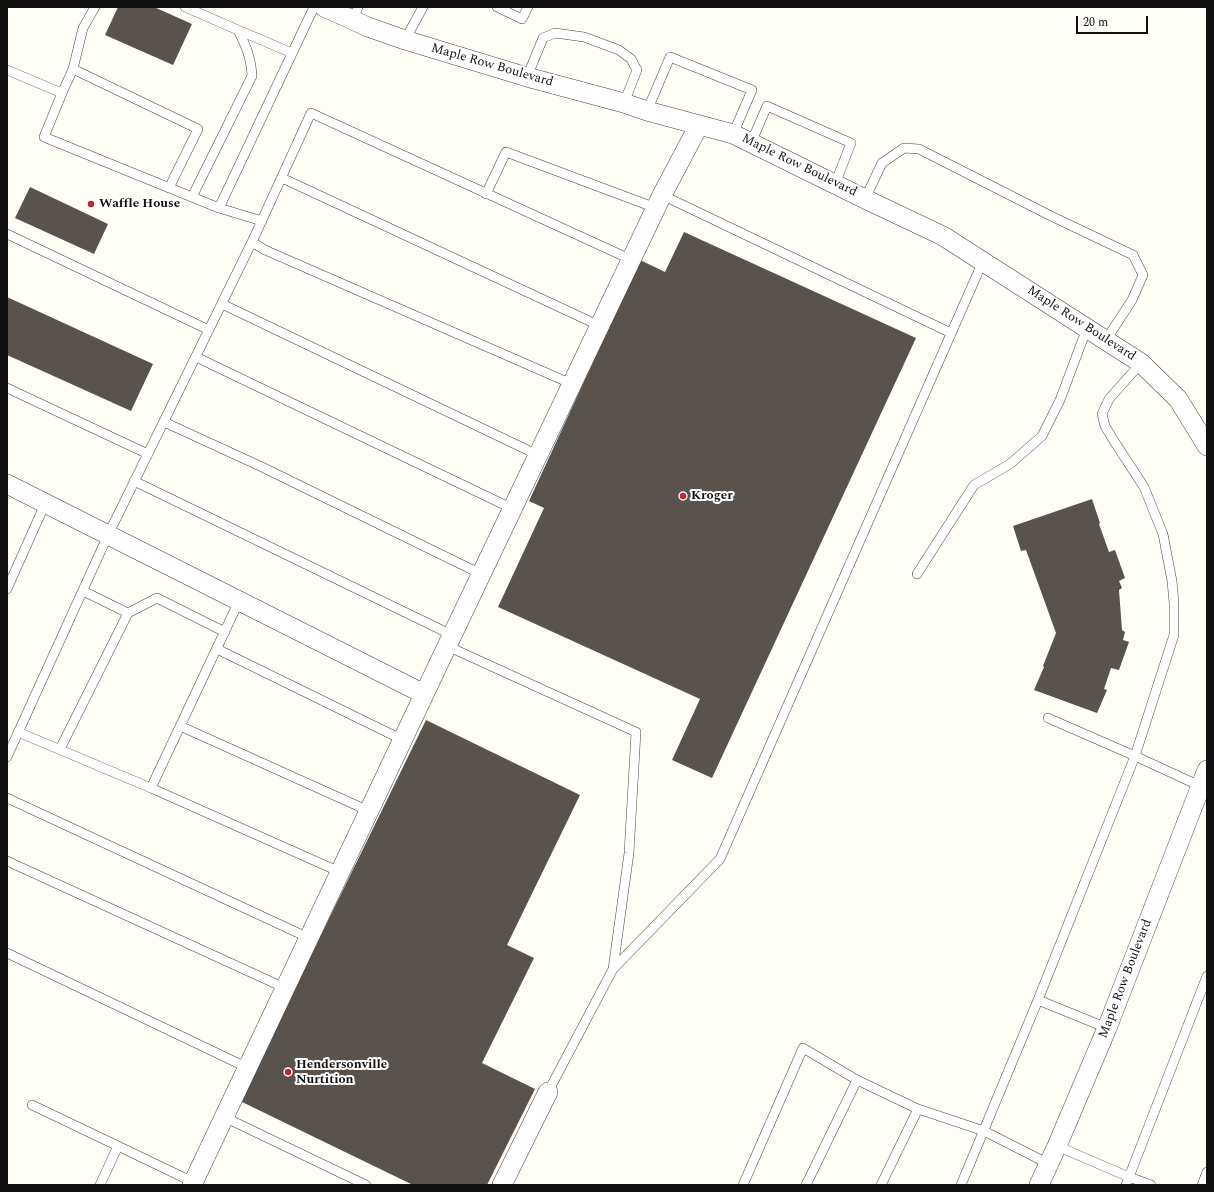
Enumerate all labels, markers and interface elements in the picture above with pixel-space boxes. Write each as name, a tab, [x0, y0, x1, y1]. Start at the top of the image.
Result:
scale bar	[1078, 8, 1150, 34]
text: 20 m	[1083, 13, 1108, 32]
street label: Maple Row Boulevard	[429, 41, 555, 91]
street label: Maple Row Boulevard	[739, 131, 859, 201]
place label: Waffle House	[99, 196, 180, 212]
marker: Waffle House	[86, 199, 96, 209]
street label: Maple Row Boulevard	[1024, 283, 1138, 365]
place label: Kroger	[691, 488, 733, 504]
marker: Kroger	[678, 491, 688, 501]
street label: Maple Row Boulevard	[1096, 917, 1156, 1041]
place label: Hendersonville Nurtition	[296, 1057, 387, 1088]
marker: Hendersonville Nurtition	[283, 1067, 293, 1077]

